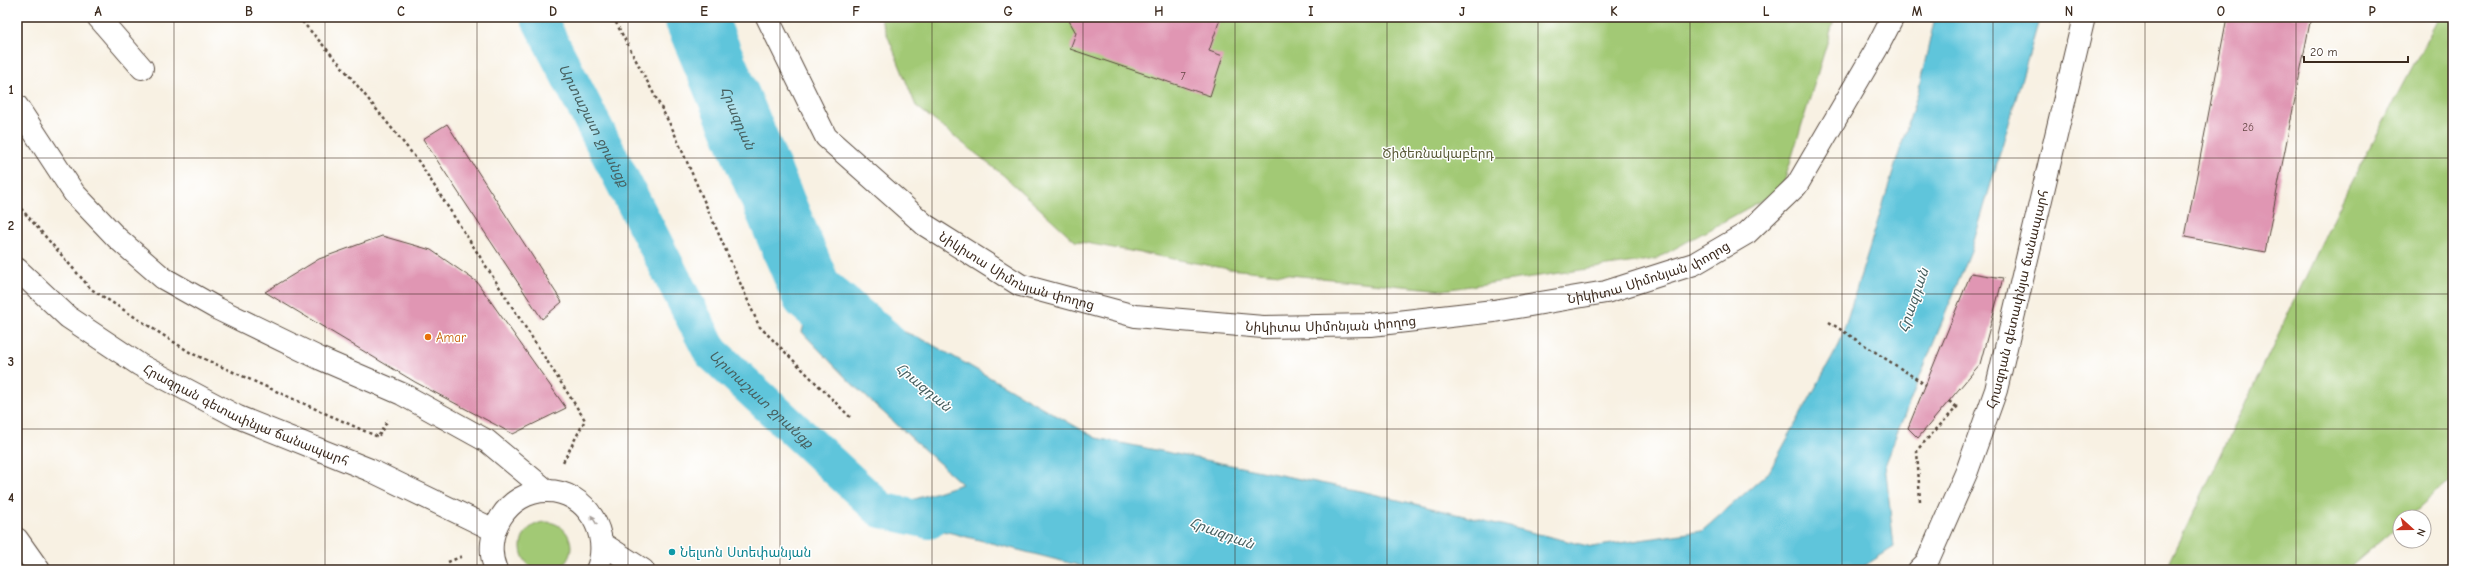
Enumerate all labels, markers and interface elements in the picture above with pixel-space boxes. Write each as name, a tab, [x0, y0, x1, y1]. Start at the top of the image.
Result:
text: A	[94, 4, 102, 19]
text: B	[245, 4, 253, 19]
text: C	[397, 4, 405, 19]
text: D	[549, 4, 557, 19]
text: E	[700, 4, 708, 19]
text: F	[852, 4, 860, 19]
text: G	[1003, 4, 1013, 19]
text: H	[1154, 4, 1164, 19]
text: I	[1308, 4, 1314, 19]
text: J	[1459, 4, 1465, 19]
text: K	[1610, 4, 1618, 19]
text: L	[1763, 4, 1770, 19]
text: M	[1912, 4, 1923, 19]
text: N	[2065, 4, 2073, 19]
text: O	[2217, 4, 2225, 19]
text: P	[2368, 4, 2376, 19]
scale bar	[2304, 38, 2408, 64]
text: 20 m	[2310, 45, 2338, 59]
water label: Արտաշատ ջրանցք	[555, 61, 633, 191]
house number: 7	[1180, 70, 1186, 83]
text: 1	[8, 82, 14, 97]
water label: Հրազդան	[717, 84, 759, 153]
house number: 26	[2242, 121, 2254, 134]
park label: Ծիծեռնակաբերդ	[1382, 146, 1494, 161]
street label: Հրազդան գետափնյա ճանապարհ	[1983, 188, 2051, 411]
text: 2	[8, 218, 14, 233]
street label: Նիկիտա Սիմոնյան փողոց	[936, 229, 1096, 313]
street label: Նիկիտա Սիմոնյան փողոց	[1566, 238, 1732, 306]
water label: Հրազդան	[1895, 265, 1933, 335]
street label: Նիկիտա Սիմոնյան փողոց	[1245, 313, 1417, 335]
place label: Amar	[436, 330, 467, 345]
marker: Amar	[423, 332, 433, 342]
water label: Արտաշատ ջրանցք	[706, 347, 817, 452]
text: 3	[8, 354, 14, 369]
water label: Հրազդան	[893, 359, 955, 416]
street label: Հրազդան գետափնյա ճանապարհ	[141, 361, 351, 469]
text: 4	[8, 490, 14, 505]
north arrow	[2392, 509, 2432, 549]
water label: Հրազդան	[1187, 514, 1257, 553]
one-way arrow	[590, 515, 598, 525]
text: N	[2414, 527, 2428, 538]
place label: Նելսոն Ստեփանյան	[680, 545, 811, 560]
marker: Նելսոն Ստեփանյան	[667, 547, 677, 557]

